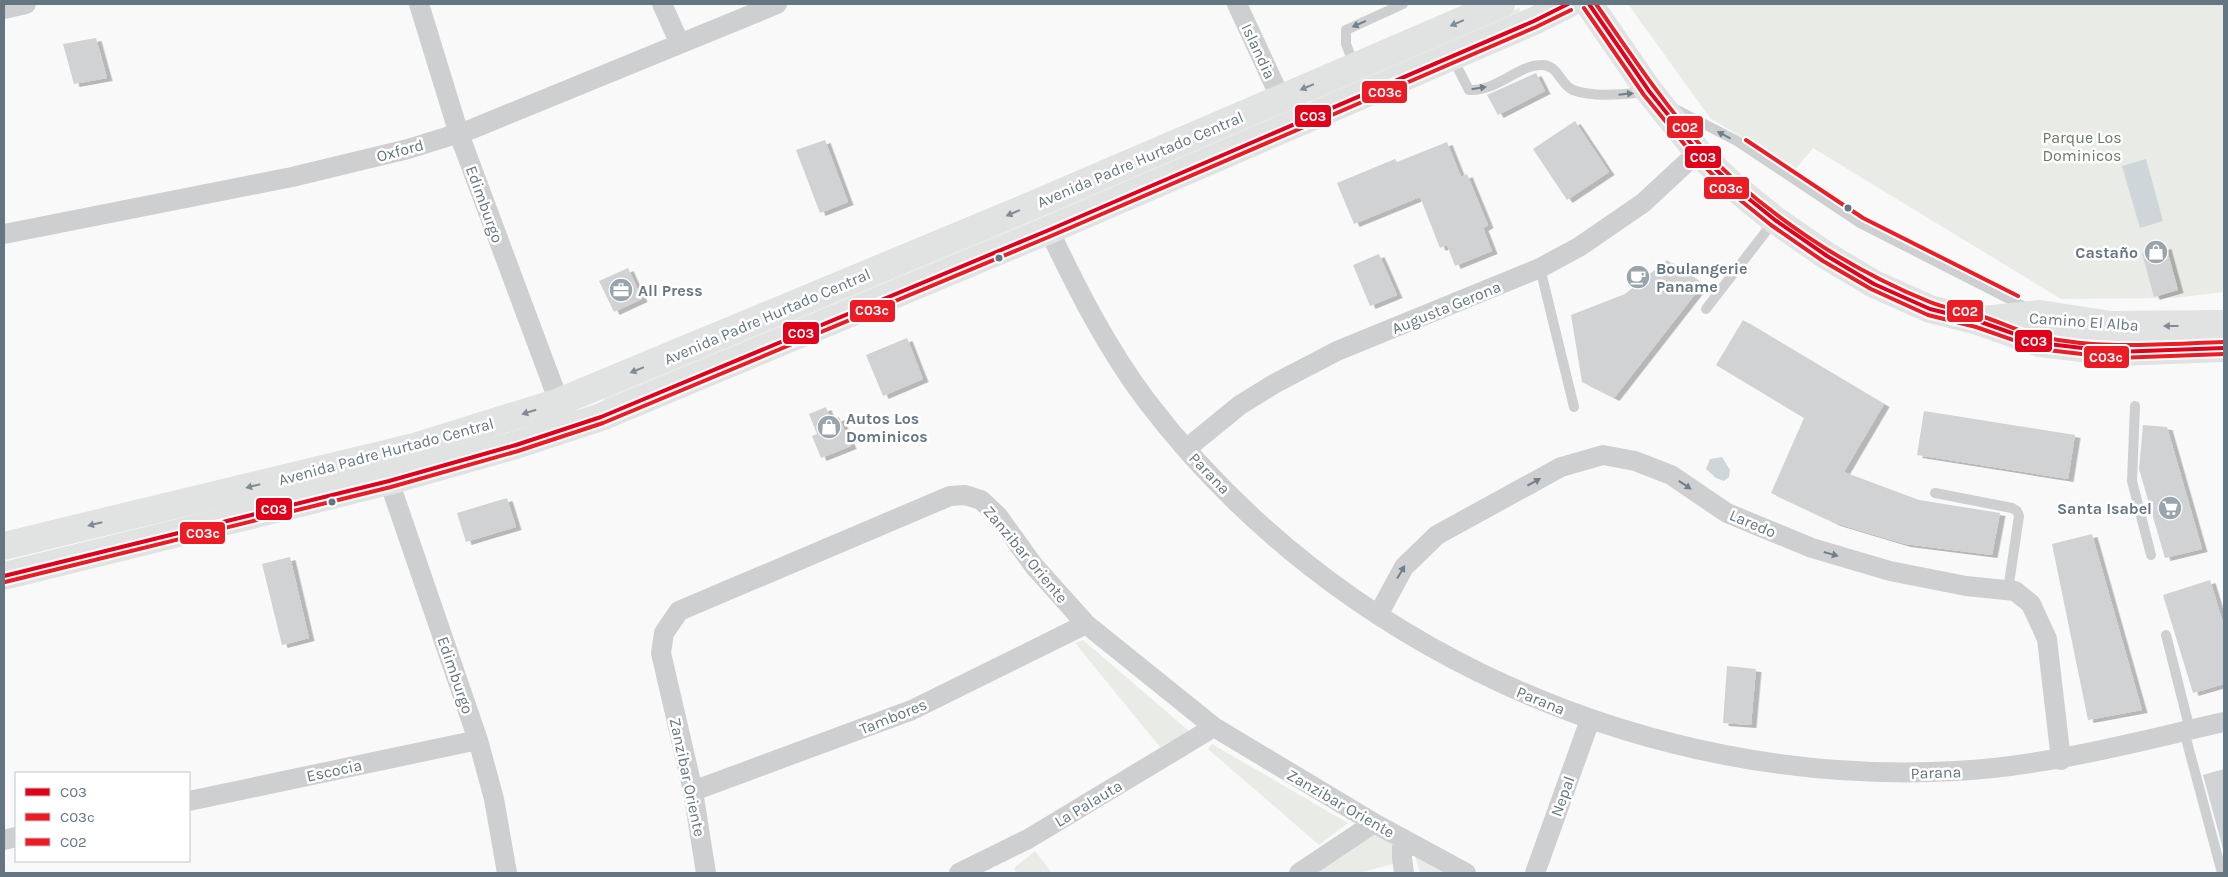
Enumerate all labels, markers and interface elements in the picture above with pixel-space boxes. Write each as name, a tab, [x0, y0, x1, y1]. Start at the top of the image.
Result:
one-way arrow	[1352, 20, 1366, 28]
one-way arrow	[1449, 20, 1464, 27]
street label: Islandia	[1237, 21, 1280, 82]
line badge: C03c	[1361, 80, 1408, 104]
one-way arrow	[1300, 84, 1314, 92]
text: C03c	[1368, 84, 1402, 101]
one-way arrow	[1472, 84, 1488, 92]
one-way arrow	[1618, 90, 1634, 98]
line badge: C03	[1294, 104, 1332, 128]
street label: Avenida Padre Hurtado Central	[1034, 107, 1246, 212]
text: C03	[1300, 108, 1326, 125]
line badge: C02	[1666, 115, 1704, 139]
text: C02	[1672, 119, 1698, 136]
park label: Parque Los Dominicos	[2042, 128, 2122, 165]
one-way arrow	[1717, 130, 1731, 139]
street label: Oxford	[374, 135, 426, 166]
line badge: C03	[1684, 145, 1722, 169]
text: C03	[1690, 149, 1716, 166]
street label: Edimburgo	[462, 163, 507, 245]
line badge: C03c	[1703, 176, 1750, 200]
text: C03c	[1709, 180, 1743, 197]
unlabelled marker	[1843, 203, 1853, 213]
one-way arrow	[1006, 210, 1020, 218]
shop icon: Castaño	[2143, 239, 2169, 265]
place label: Castaño	[2075, 243, 2138, 262]
unlabelled marker	[994, 253, 1004, 263]
place label: Boulangerie Paname	[1656, 259, 1747, 296]
street label: Avenida Padre Hurtado Central	[661, 264, 873, 369]
cafe icon: Boulangerie Paname	[1625, 264, 1651, 290]
office icon: All Press	[608, 277, 634, 303]
street label: Augusta Gerona	[1389, 277, 1504, 338]
place label: All Press	[638, 281, 703, 300]
line badge: C03c	[849, 299, 896, 323]
line badge: C02	[1946, 299, 1984, 323]
text: C03c	[855, 302, 889, 319]
text: C02	[1952, 303, 1978, 320]
street label: Camino El Alba	[2029, 308, 2139, 335]
line badge: C03	[782, 321, 820, 345]
one-way arrow	[2163, 322, 2179, 330]
text: C03	[788, 325, 814, 342]
line badge: C03	[2014, 329, 2053, 353]
text: C03	[2021, 333, 2047, 350]
line badge: C03c	[2083, 345, 2130, 369]
text: C03c	[2089, 349, 2123, 366]
one-way arrow	[630, 367, 644, 375]
one-way arrow	[521, 408, 536, 416]
place label: Autos Los Dominicos	[846, 409, 928, 446]
street label: Avenida Padre Hurtado Central	[276, 414, 496, 489]
shop icon: Autos Los Dominicos	[816, 414, 842, 440]
street label: Parana	[1185, 449, 1234, 498]
one-way arrow	[1527, 477, 1541, 486]
one-way arrow	[1678, 480, 1692, 490]
one-way arrow	[246, 482, 261, 490]
supermarket icon: Santa Isabel	[2157, 495, 2183, 521]
line badge: C03	[255, 497, 293, 521]
unlabelled marker	[327, 497, 337, 507]
place label: Santa Isabel	[2057, 499, 2152, 518]
text: C03	[261, 501, 287, 518]
street label: Zanzibar Oriente	[979, 502, 1072, 607]
street label: Laredo	[1727, 505, 1779, 542]
one-way arrow	[88, 520, 103, 528]
line badge: C03c	[179, 521, 226, 545]
text: C03c	[186, 525, 220, 542]
one-way arrow	[1824, 550, 1839, 558]
one-way arrow	[1397, 566, 1406, 579]
street label: Edimburgo	[433, 634, 478, 716]
street label: Parana	[1514, 682, 1568, 719]
street label: Tambores	[857, 694, 930, 739]
street label: Zanzibar Oriente	[666, 716, 709, 838]
street label: Escocia	[305, 755, 364, 786]
street label: Parana	[1910, 762, 1962, 783]
street label: Zanzibar Oriente	[1284, 765, 1398, 842]
legend	[15, 772, 190, 862]
street label: Nepal	[1546, 773, 1579, 819]
street label: La Palauta	[1051, 776, 1126, 831]
text: C03	[60, 783, 87, 801]
text: C03c	[60, 808, 95, 826]
text: C02	[60, 833, 87, 851]

